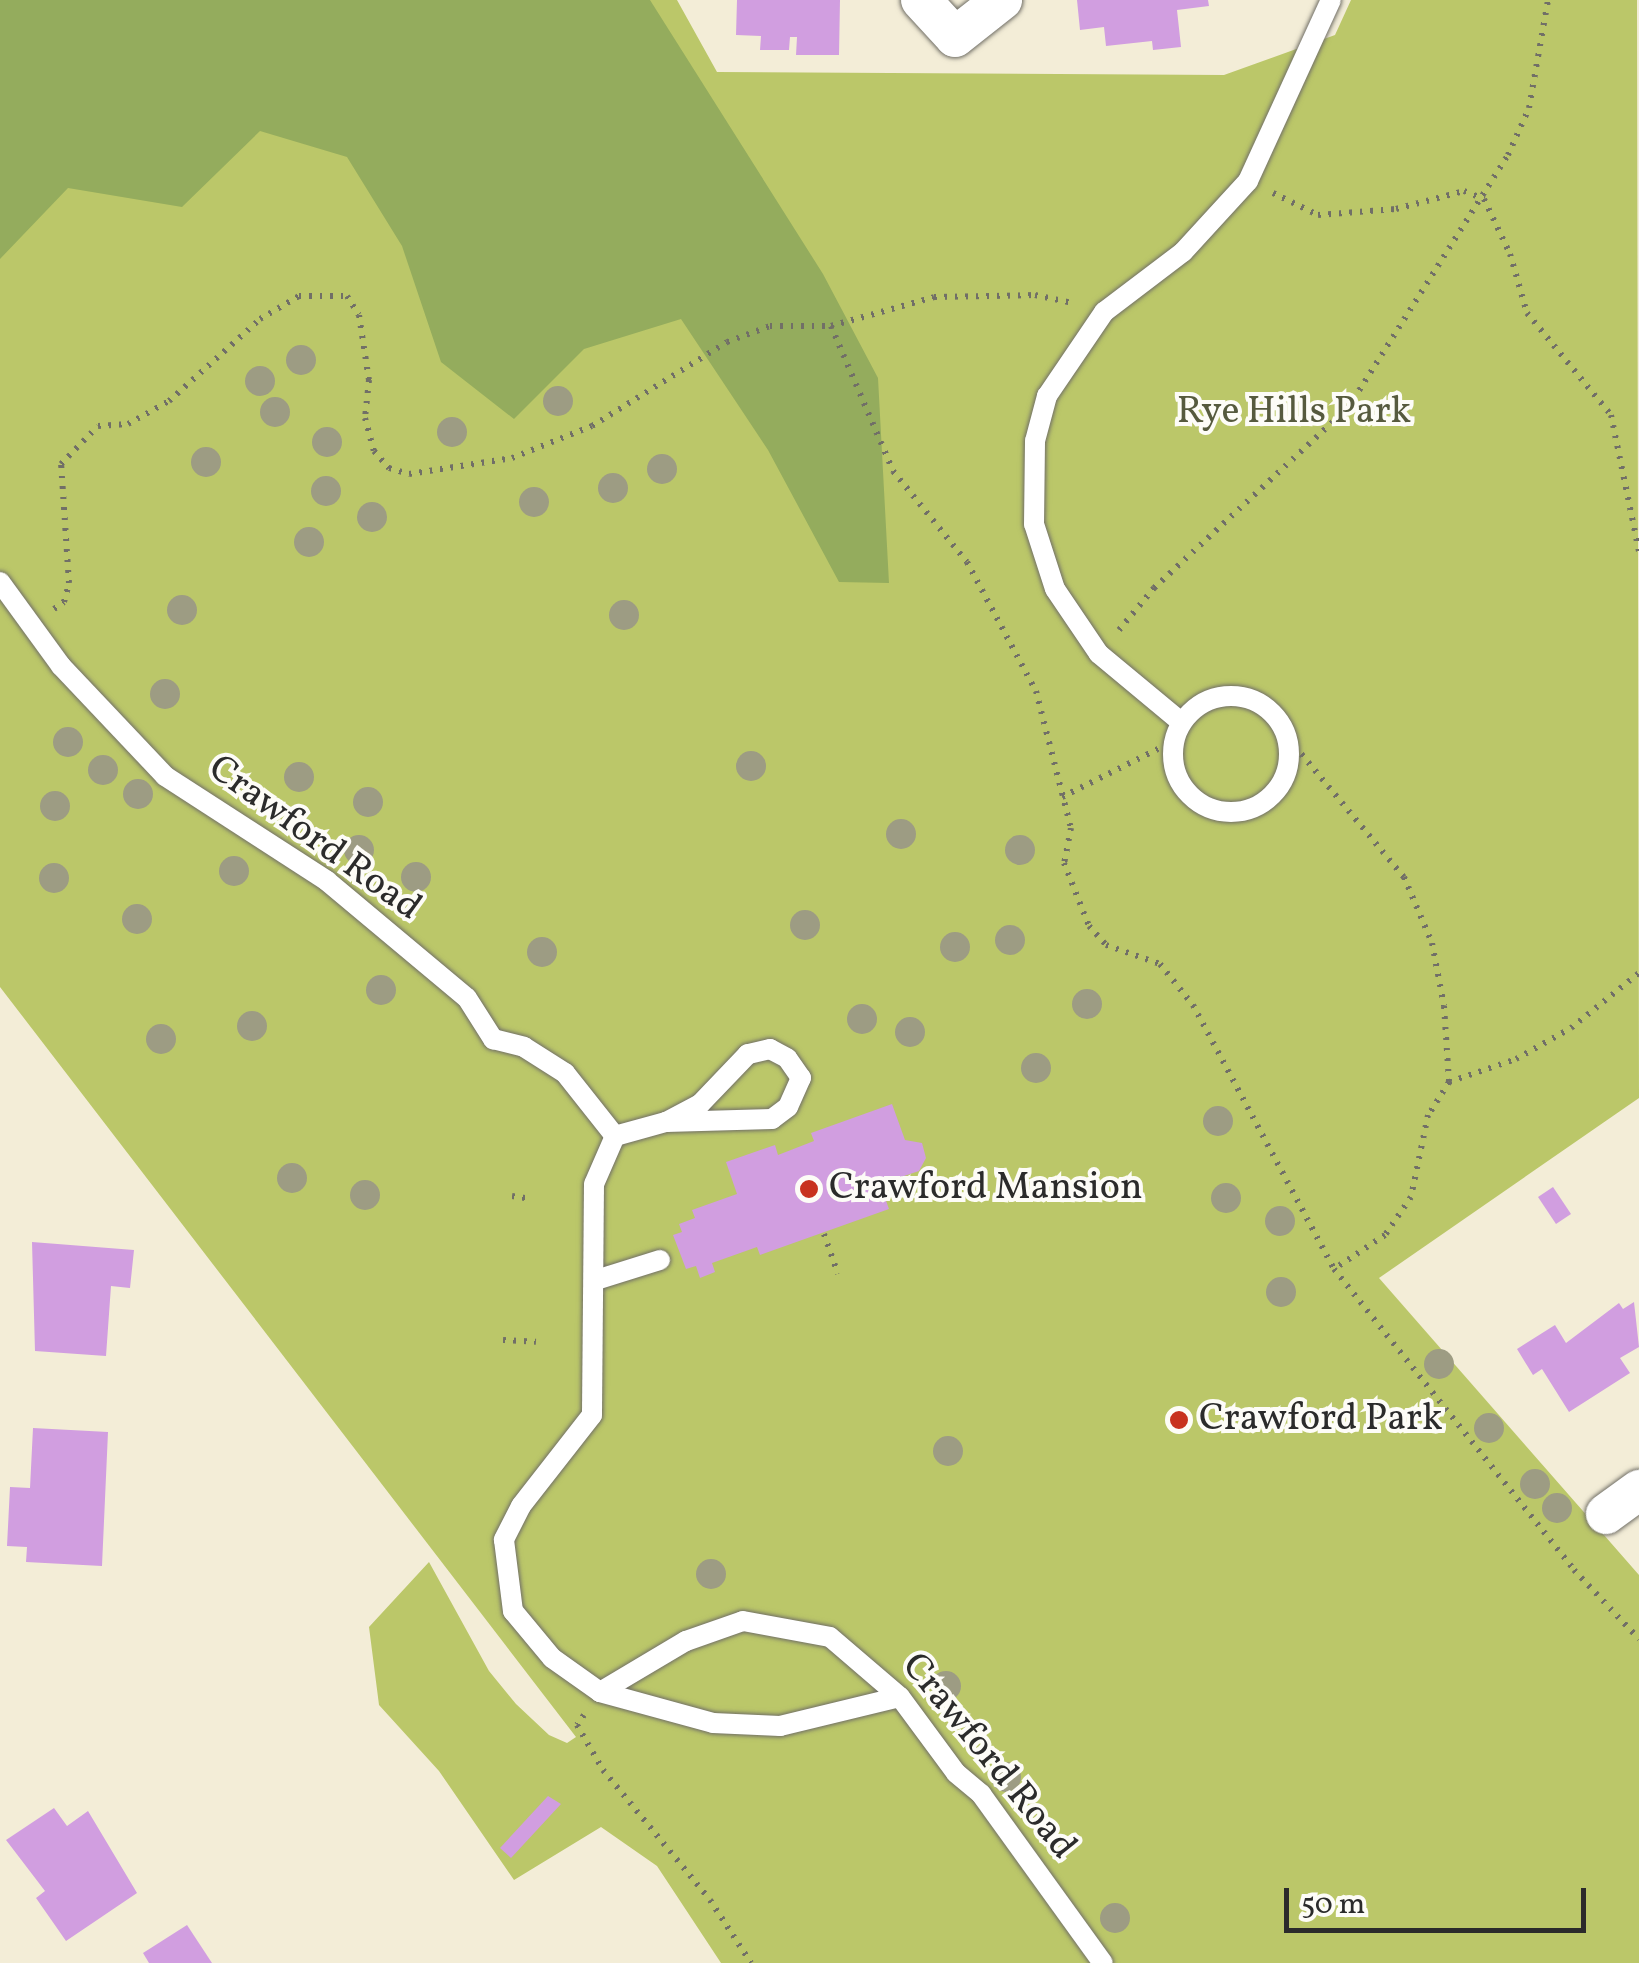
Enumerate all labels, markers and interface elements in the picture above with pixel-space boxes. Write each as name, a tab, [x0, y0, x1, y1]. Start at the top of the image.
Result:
park label: Rye Hills Park	[1177, 390, 1411, 436]
street label: Crawford Road	[199, 747, 429, 931]
place label: Crawford Mansion	[829, 1166, 1143, 1212]
marker: Crawford Mansion	[798, 1178, 820, 1200]
place label: Crawford Park	[1199, 1397, 1443, 1443]
marker: Crawford Park	[1168, 1409, 1190, 1431]
street label: Crawford Road	[891, 1645, 1085, 1869]
scale bar	[1289, 1868, 1592, 1930]
text: 50 m	[1301, 1884, 1365, 1926]

